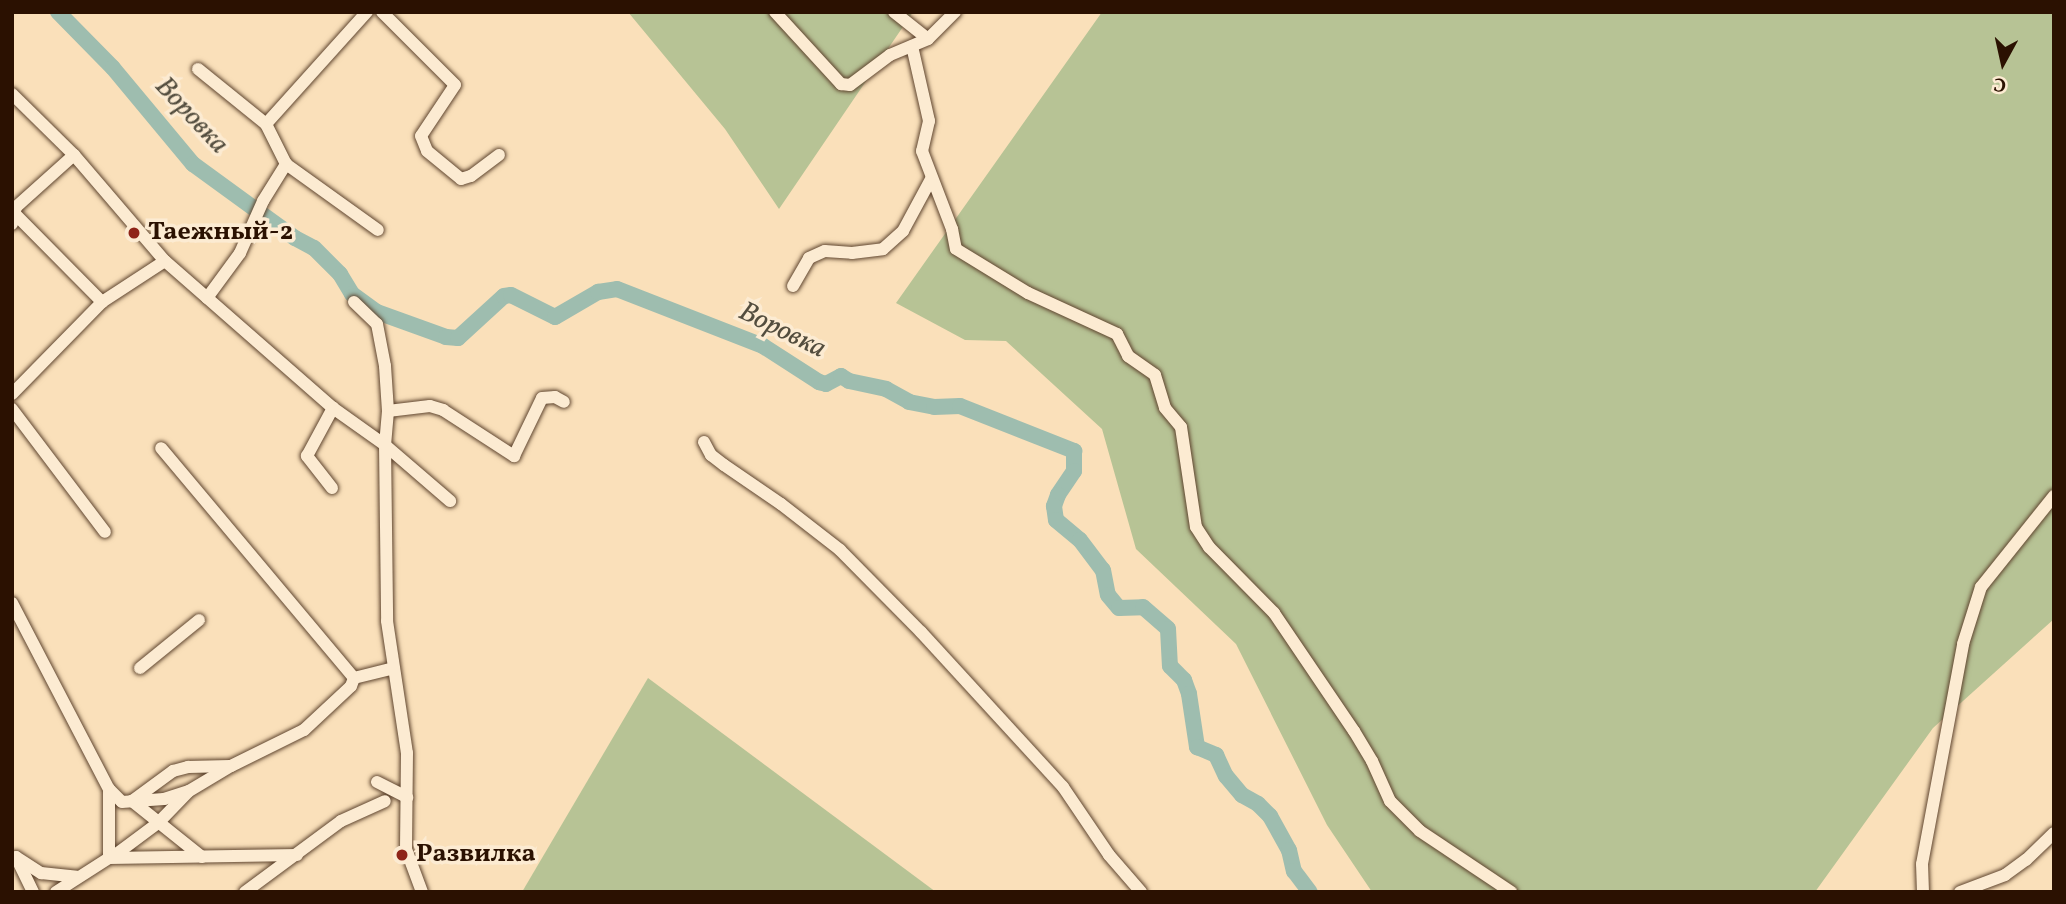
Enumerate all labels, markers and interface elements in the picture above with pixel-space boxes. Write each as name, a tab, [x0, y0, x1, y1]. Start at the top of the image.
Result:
north arrow	[1968, 28, 2038, 98]
text: С	[1992, 70, 2008, 98]
water label: Воровка	[147, 71, 235, 161]
place label: Таежный-2	[148, 217, 293, 249]
marker: Таежный-2	[126, 225, 142, 241]
water label: Воровка	[733, 296, 831, 366]
place label: Развилка	[416, 839, 536, 871]
marker: Развилка	[394, 847, 410, 863]

